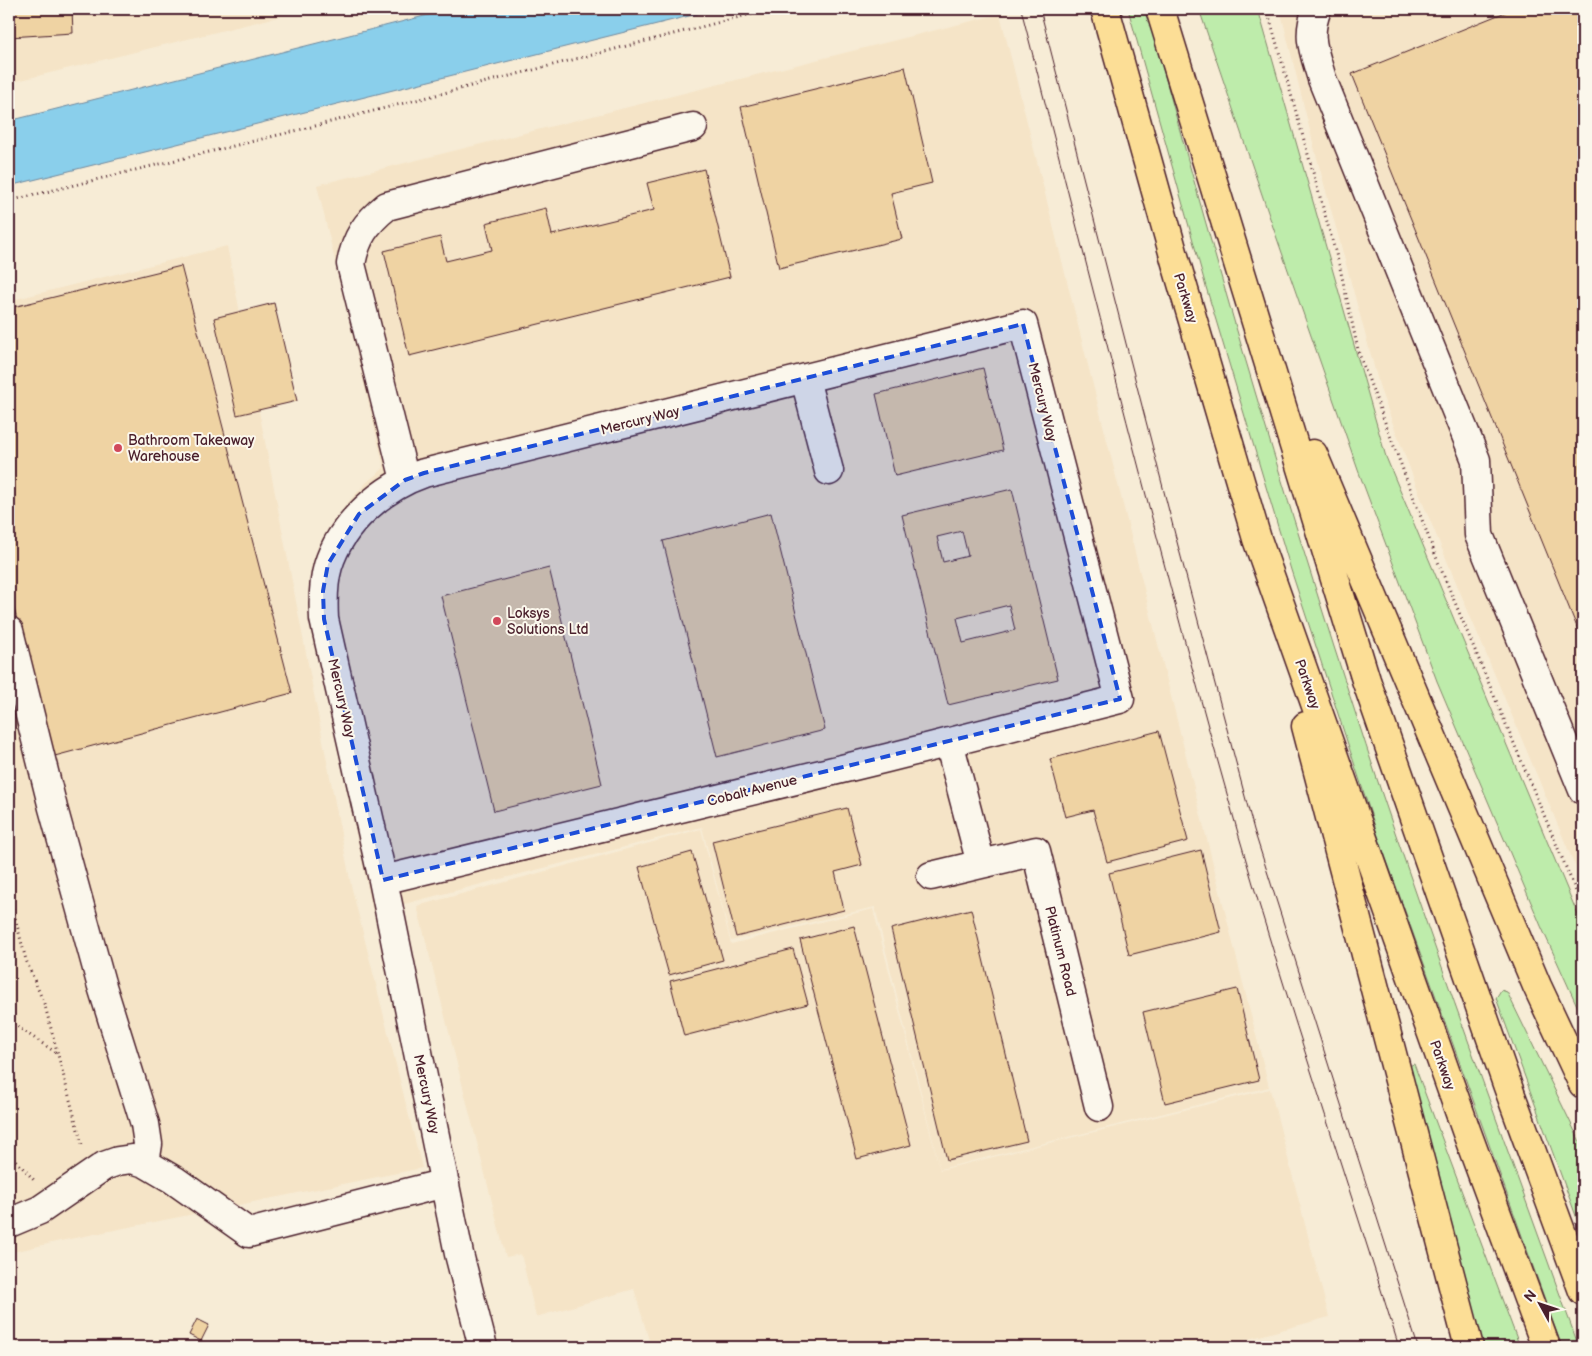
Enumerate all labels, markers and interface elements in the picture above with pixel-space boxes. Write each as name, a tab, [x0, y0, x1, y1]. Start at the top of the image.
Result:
street label: Parkway	[1170, 271, 1201, 326]
street label: Mercury Way	[1024, 361, 1061, 444]
street label: Mercury Way	[599, 402, 682, 439]
place label: Bathroom Takeaway Warehouse	[128, 432, 255, 465]
marker: Bathroom Takeaway Warehouse	[112, 442, 124, 454]
place label: Loksys Solutions Ltd	[507, 605, 588, 638]
marker: Loksys Solutions Ltd	[491, 615, 503, 627]
street label: Mercury Way	[324, 657, 359, 740]
street label: Parkway	[1291, 657, 1324, 712]
street label: Cobalt Avenue	[705, 771, 799, 810]
street label: Platinum Road	[1041, 904, 1080, 998]
street label: Parkway	[1426, 1038, 1459, 1093]
street label: Mercury Way	[410, 1053, 443, 1136]
north arrow	[1514, 1278, 1564, 1328]
text: N	[1521, 1286, 1540, 1305]

